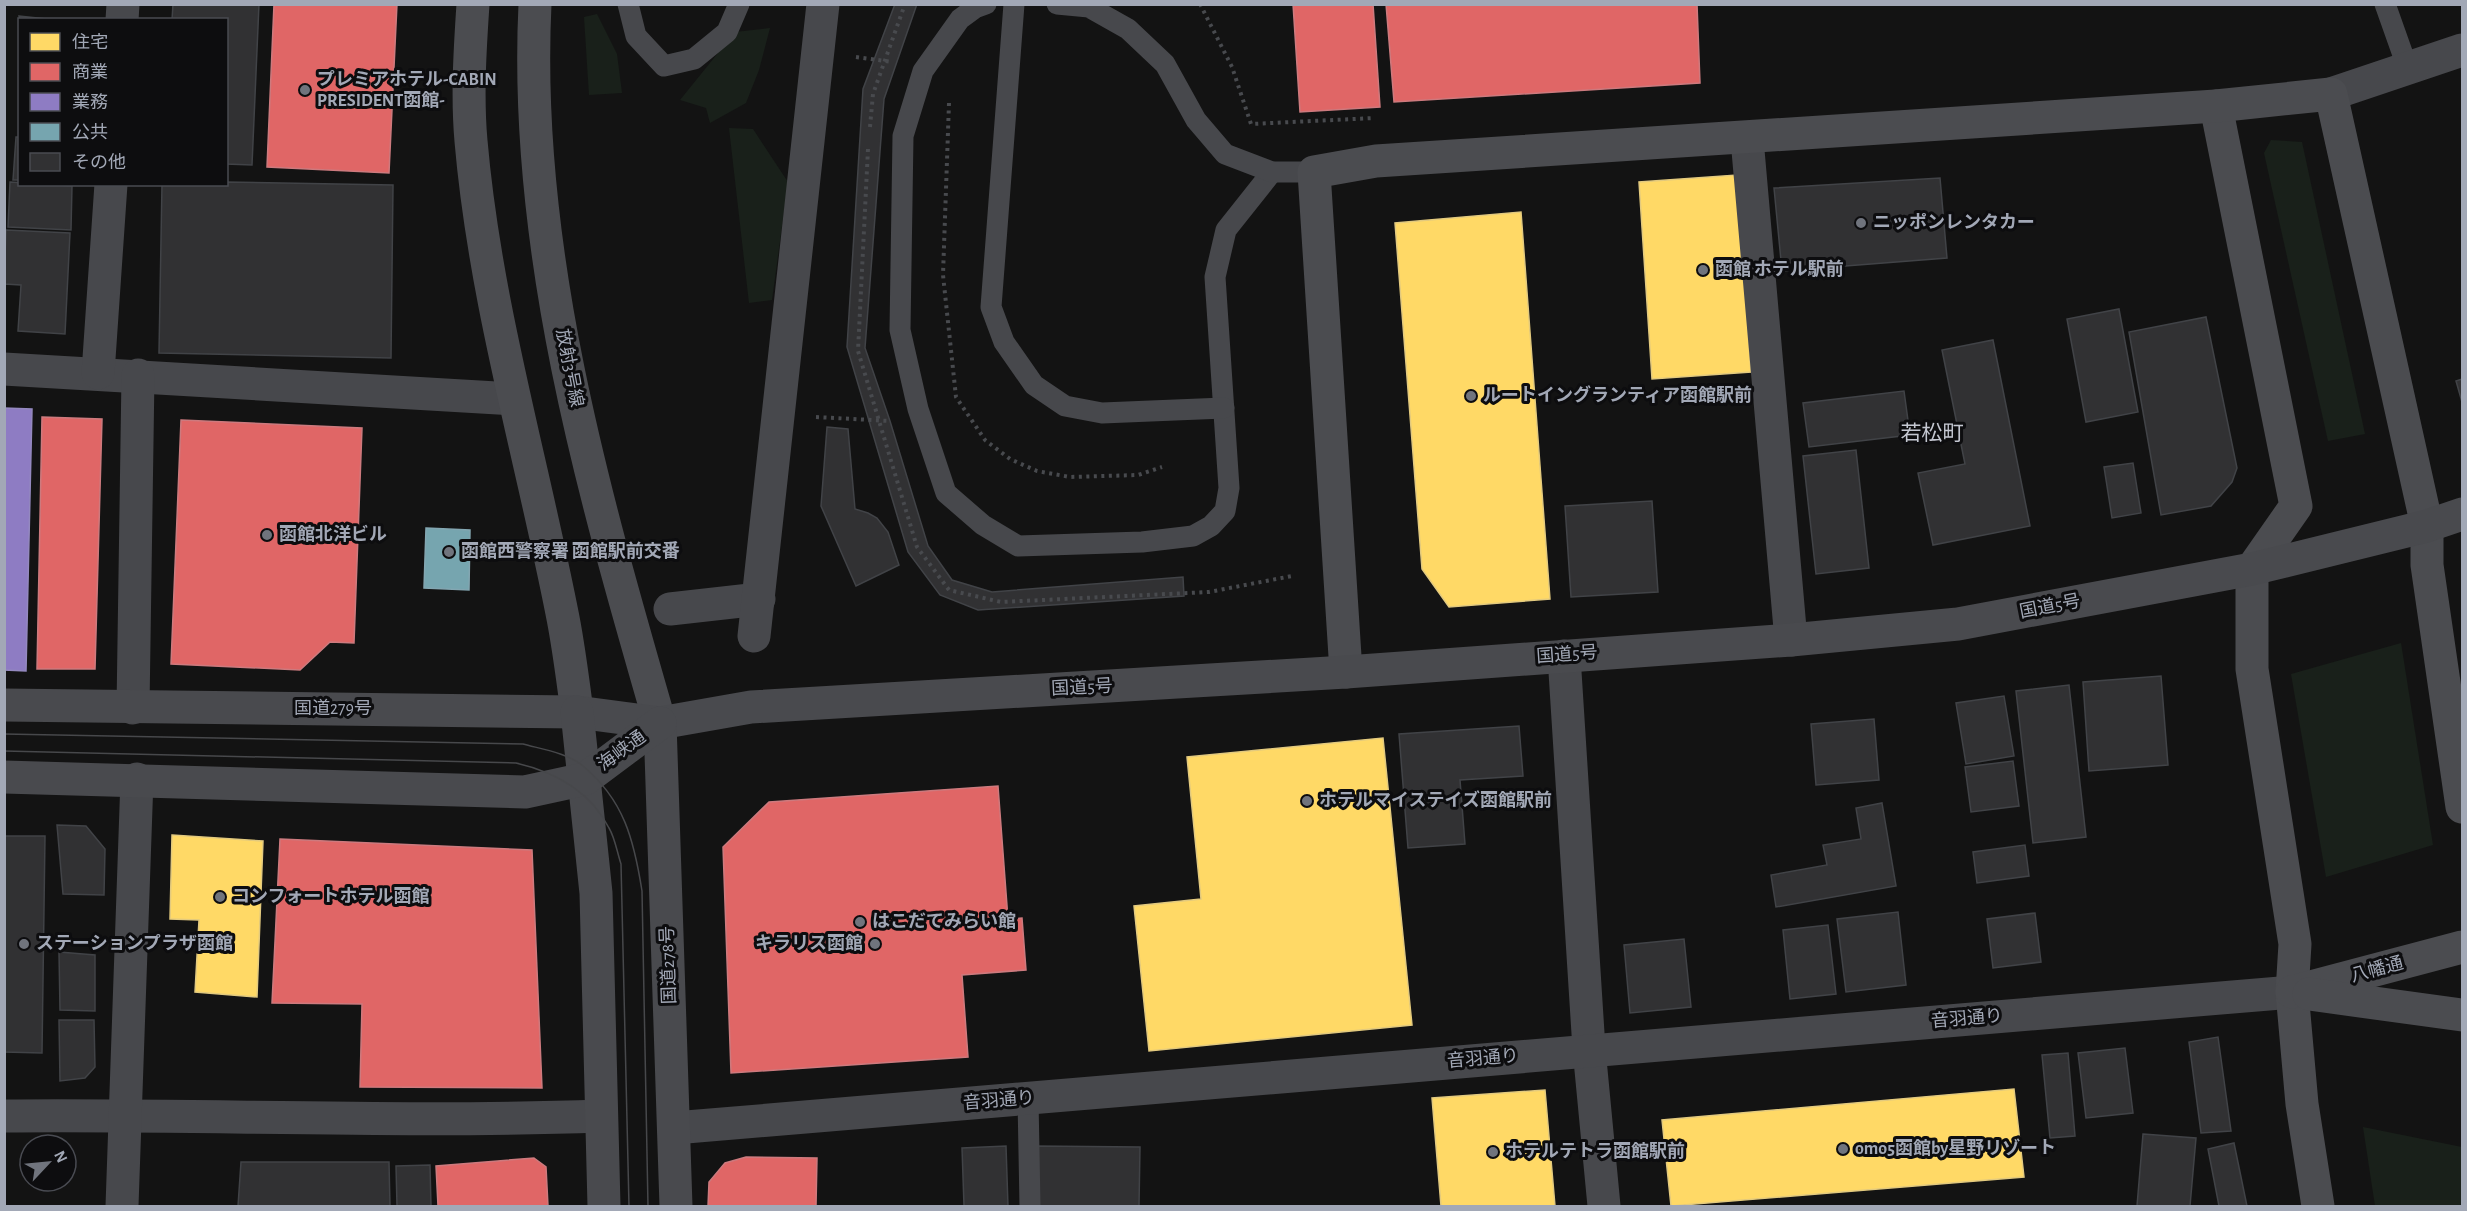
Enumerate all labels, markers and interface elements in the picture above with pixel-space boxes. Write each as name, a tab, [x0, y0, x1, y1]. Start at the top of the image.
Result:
legend	[18, 18, 228, 186]
text: 住宅	[72, 33, 108, 52]
text: 商業	[72, 63, 108, 82]
place label: プレミアホテル-CABIN PRESIDENT函館-	[317, 70, 497, 110]
marker: プレミアホテル-CABIN PRESIDENT函館-	[298, 83, 312, 97]
text: 業務	[72, 93, 108, 112]
text: 公共	[72, 123, 108, 142]
text: その他	[72, 153, 126, 172]
place label: ニッポンレンタカー	[1873, 213, 2035, 232]
marker: ニッポンレンタカー	[1854, 216, 1868, 230]
place label: 函館 ホテル駅前	[1715, 259, 1844, 279]
marker: 函館 ホテル駅前	[1696, 263, 1710, 277]
street label: 放射3号線	[553, 327, 587, 409]
place label: ルートイングランティア函館駅前	[1483, 385, 1752, 405]
marker: ルートイングランティア函館駅前	[1464, 389, 1478, 403]
district label: 若松町	[1901, 422, 1964, 444]
place label: 函館北洋ビル	[279, 524, 387, 544]
marker: 函館北洋ビル	[260, 528, 274, 542]
place label: 函館西警察署 函館駅前交番	[461, 541, 680, 561]
marker: 函館西警察署 函館駅前交番	[442, 545, 456, 559]
street label: 国道5号	[2018, 590, 2082, 622]
street label: 国道5号	[1536, 642, 1598, 666]
street label: 国道5号	[1051, 675, 1113, 699]
street label: 国道279号	[294, 698, 372, 718]
street label: 海峡通	[594, 726, 649, 774]
place label: ホテルマイステイズ函館駅前	[1319, 790, 1552, 810]
marker: ホテルマイステイズ函館駅前	[1300, 794, 1314, 808]
place label: コンフォートホテル函館	[232, 887, 429, 906]
marker: コンフォートホテル函館	[213, 890, 227, 904]
place label: はこだてみらい館	[872, 912, 1016, 931]
marker: はこだてみらい館	[853, 915, 867, 929]
street label: 国道278号	[657, 926, 679, 1004]
place label: ステーションプラザ函館	[36, 934, 233, 953]
place label: キラリス函館	[755, 934, 863, 953]
marker: ステーションプラザ函館	[17, 937, 31, 951]
marker: キラリス函館	[868, 937, 882, 951]
street label: 八幡通	[2348, 953, 2405, 986]
street label: 音羽通り	[1930, 1006, 2004, 1031]
street label: 音羽通り	[1446, 1046, 1520, 1071]
street label: 音羽通り	[962, 1088, 1036, 1113]
north arrow	[18, 1133, 78, 1193]
place label: omo5函館by星野リゾート	[1855, 1138, 2056, 1158]
place label: ホテルテトラ函館駅前	[1505, 1141, 1685, 1161]
marker: omo5函館by星野リゾート	[1836, 1142, 1850, 1156]
marker: ホテルテトラ函館駅前	[1486, 1145, 1500, 1159]
text: N	[51, 1148, 70, 1165]

